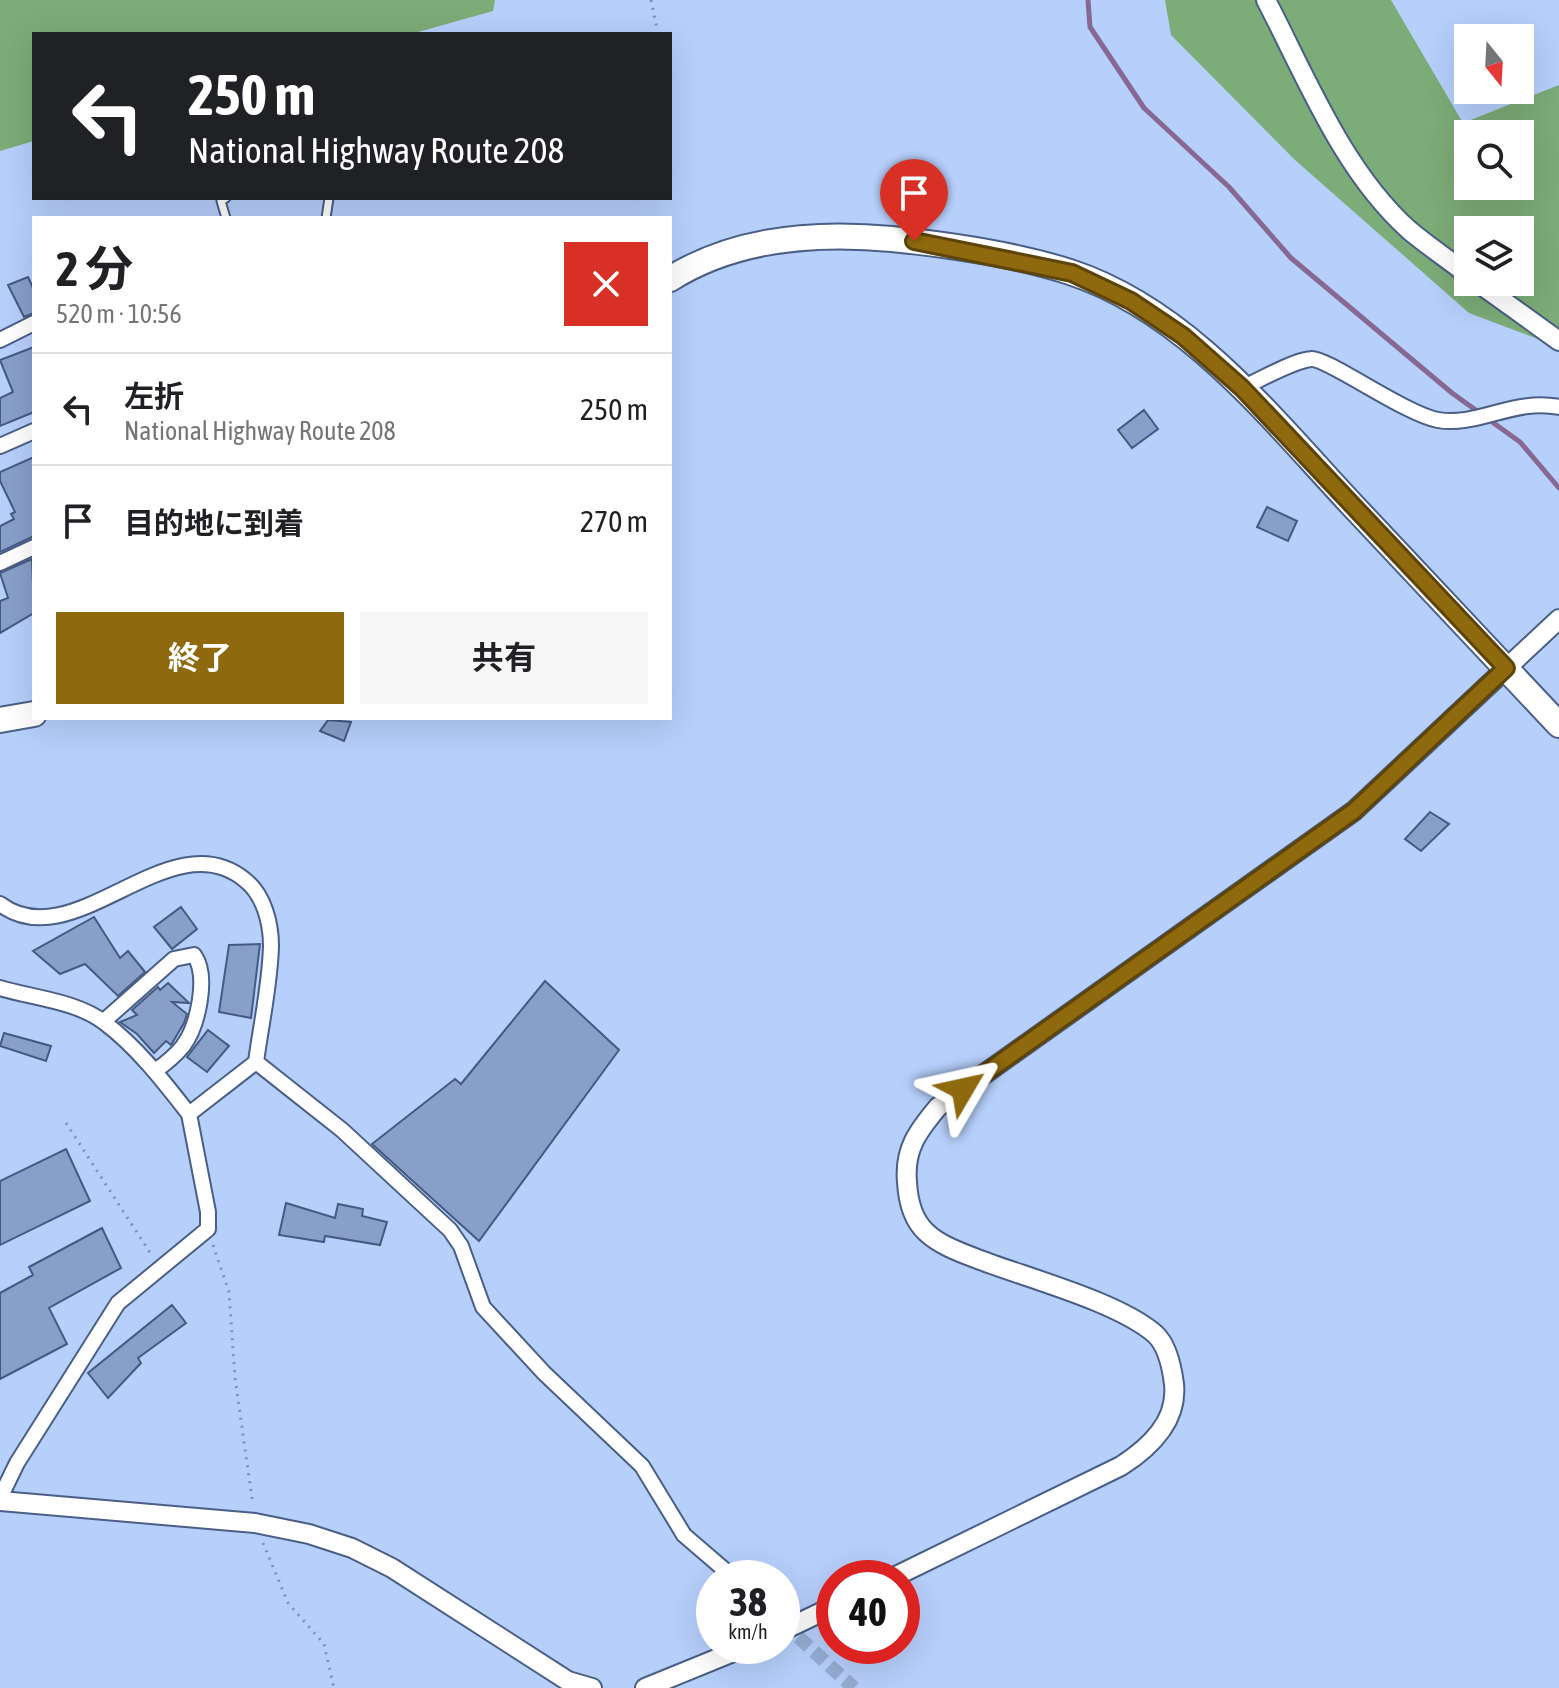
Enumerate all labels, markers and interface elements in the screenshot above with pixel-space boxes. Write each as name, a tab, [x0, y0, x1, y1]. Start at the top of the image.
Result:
north arrow	[1454, 24, 1534, 104]
map controls	[1454, 24, 1534, 296]
text: 250 m	[188, 63, 315, 127]
icon: left	[56, 64, 160, 168]
button: search	[1454, 120, 1534, 200]
text: National Highway Route 208	[188, 129, 564, 171]
pin	[880, 159, 948, 241]
icon: arrive	[892, 171, 936, 215]
button: layers	[1454, 216, 1534, 296]
text: 2 分	[56, 241, 133, 296]
button: close	[564, 242, 648, 326]
text: 520 m · 10:56	[56, 299, 182, 329]
text: 左折	[124, 379, 184, 413]
icon: left	[56, 387, 100, 431]
text: 250 m	[580, 392, 648, 426]
text: National Highway Route 208	[124, 416, 396, 446]
icon: arrive	[56, 499, 100, 543]
text: 270 m	[580, 504, 648, 538]
text: 目的地に到着	[124, 506, 304, 540]
button: 終了	[56, 612, 344, 704]
button: 共有	[360, 612, 648, 704]
position arrow	[921, 1047, 1005, 1131]
speed limit sign: 40	[816, 1560, 920, 1664]
text: 38	[729, 1579, 767, 1624]
text: km/h	[728, 1620, 768, 1643]

